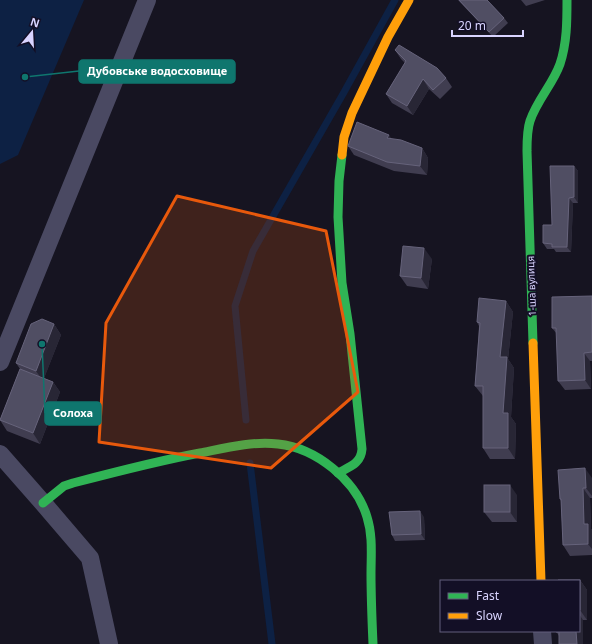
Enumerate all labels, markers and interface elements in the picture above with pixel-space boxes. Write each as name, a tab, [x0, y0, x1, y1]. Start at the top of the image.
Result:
north arrow	[12, 12, 52, 52]
scale bar	[452, 12, 523, 38]
text: N	[29, 13, 42, 31]
text: 20 m	[458, 17, 486, 34]
callout: Дубовське водосховище	[79, 60, 235, 83]
text: Дубовське водосховище	[87, 63, 227, 78]
street label: 1-ша вулиця	[523, 256, 539, 316]
callout: Солоха	[45, 402, 101, 425]
text: Солоха	[53, 405, 93, 420]
legend	[440, 580, 580, 632]
text: Fast	[476, 587, 500, 604]
text: Slow	[476, 607, 503, 624]

